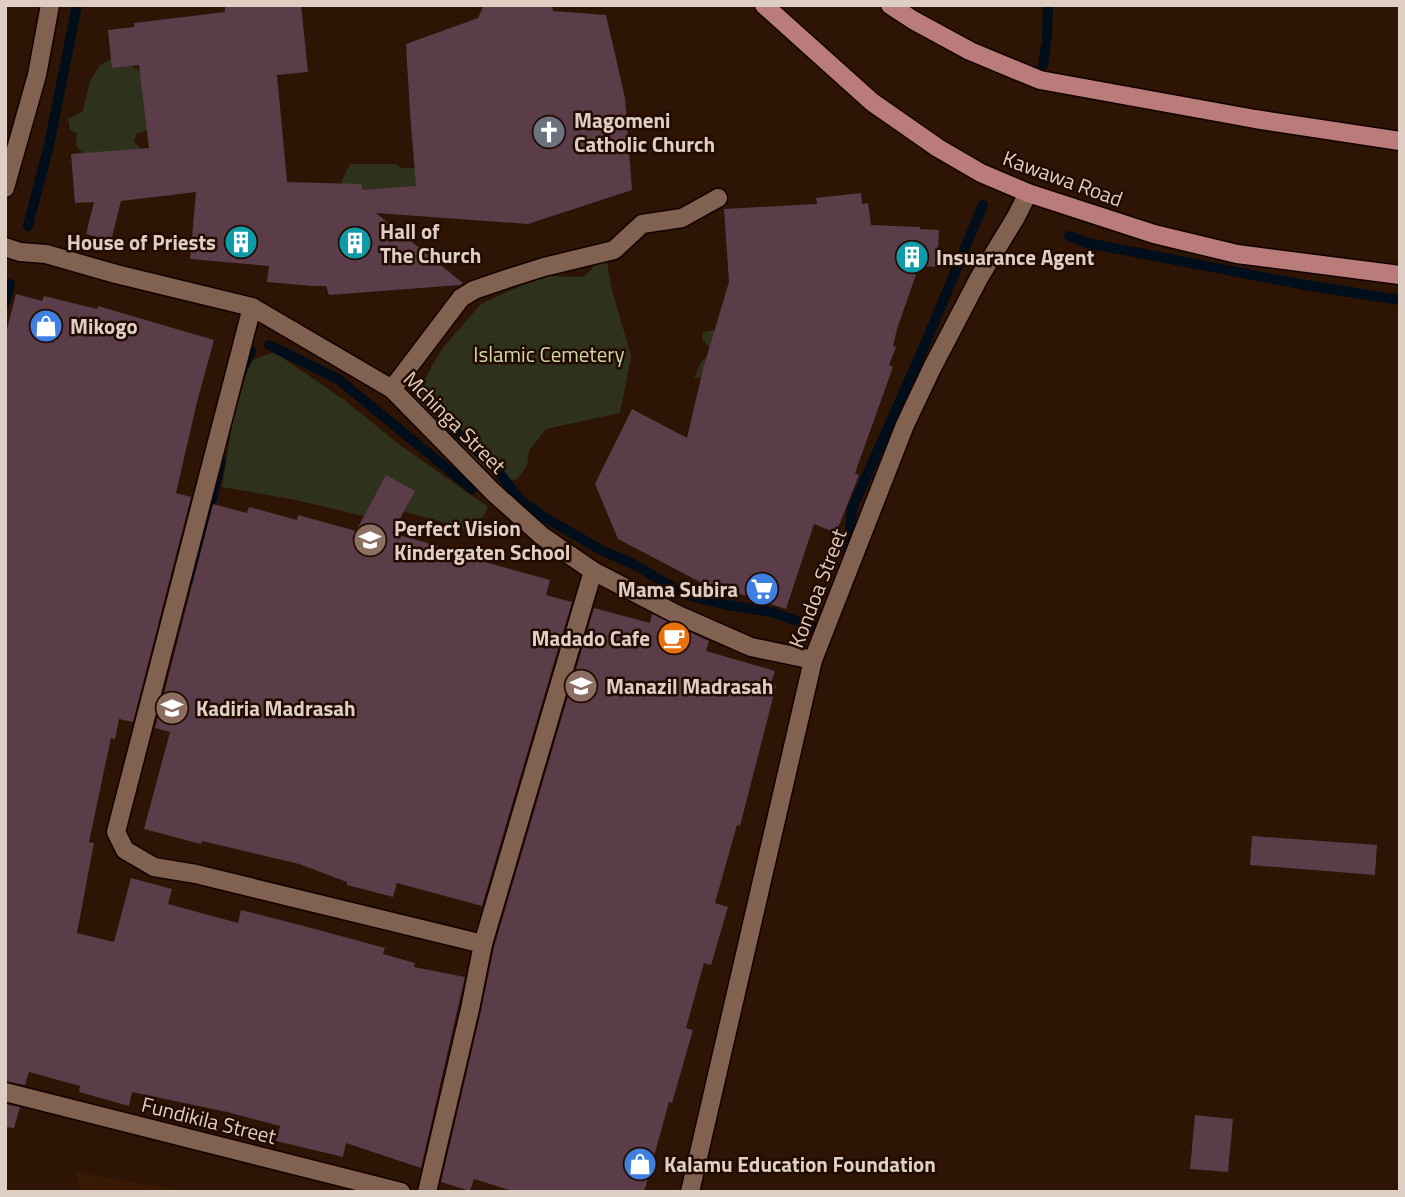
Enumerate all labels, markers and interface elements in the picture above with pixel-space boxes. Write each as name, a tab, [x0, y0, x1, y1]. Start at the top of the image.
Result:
place label: Magomeni Catholic Church	[574, 104, 715, 160]
church icon: Magomeni Catholic Church	[530, 113, 568, 151]
street label: Kawawa Road	[999, 142, 1127, 214]
place label: Hall of The Church	[380, 215, 481, 271]
building icon: House of Priests	[222, 223, 260, 261]
building icon: Hall of The Church	[336, 224, 374, 262]
place label: House of Priests	[67, 226, 216, 258]
building icon: Insuarance Agent	[893, 238, 931, 276]
place label: Insuarance Agent	[936, 241, 1095, 273]
shop icon: Mikogo	[27, 307, 65, 345]
place label: Mikogo	[70, 310, 138, 342]
park label: Islamic Cemetery	[473, 338, 625, 370]
street label: Mchinga Street	[396, 363, 514, 481]
place label: Perfect Vision Kindergaten School	[394, 512, 570, 568]
school or university icon: Perfect Vision Kindergaten School	[351, 521, 389, 559]
street label: Kondoa Street	[780, 523, 855, 652]
supermarket icon: Mama Subira	[743, 570, 781, 608]
place label: Mama Subira	[618, 573, 738, 605]
cafe icon: Madado Cafe	[655, 619, 693, 657]
place label: Madado Cafe	[531, 622, 650, 654]
school or university icon: Manazil Madrasah	[562, 667, 600, 705]
place label: Manazil Madrasah	[606, 670, 773, 702]
school or university icon: Kadiria Madrasah	[153, 689, 191, 727]
place label: Kadiria Madrasah	[196, 692, 356, 724]
street label: Fundikila Street	[138, 1088, 280, 1152]
shop icon: Kalamu Education Foundation	[621, 1145, 659, 1183]
place label: Kalamu Education Foundation	[664, 1148, 936, 1180]

